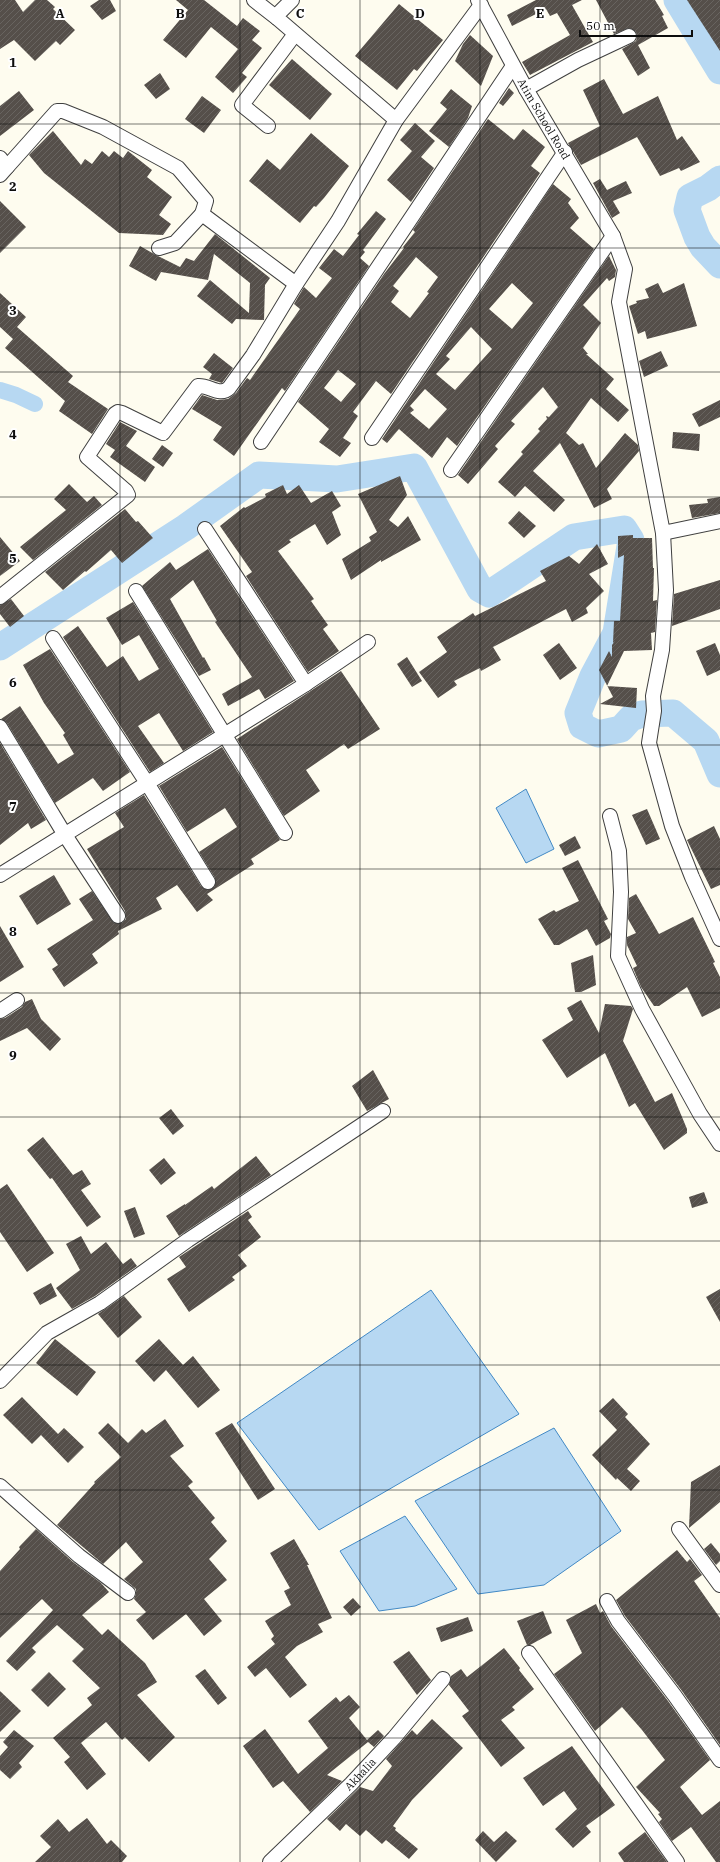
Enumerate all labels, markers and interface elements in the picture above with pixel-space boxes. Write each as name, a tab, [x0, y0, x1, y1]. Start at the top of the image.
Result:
text: A	[55, 5, 65, 22]
text: B	[175, 5, 185, 22]
text: C	[296, 5, 305, 22]
text: D	[415, 5, 425, 22]
text: E	[536, 5, 544, 22]
scale bar	[580, 12, 692, 38]
text: 50 m	[586, 18, 615, 33]
text: 1	[9, 54, 17, 71]
street label: Atim School Road	[515, 76, 573, 162]
text: 2	[9, 178, 17, 195]
text: 3	[9, 302, 17, 319]
text: 4	[9, 426, 17, 443]
text: 5	[9, 550, 17, 567]
text: 6	[9, 674, 17, 691]
text: 7	[9, 798, 17, 815]
text: 8	[9, 923, 17, 940]
text: 9	[9, 1047, 17, 1064]
street label: Akhalia	[342, 1755, 379, 1793]

